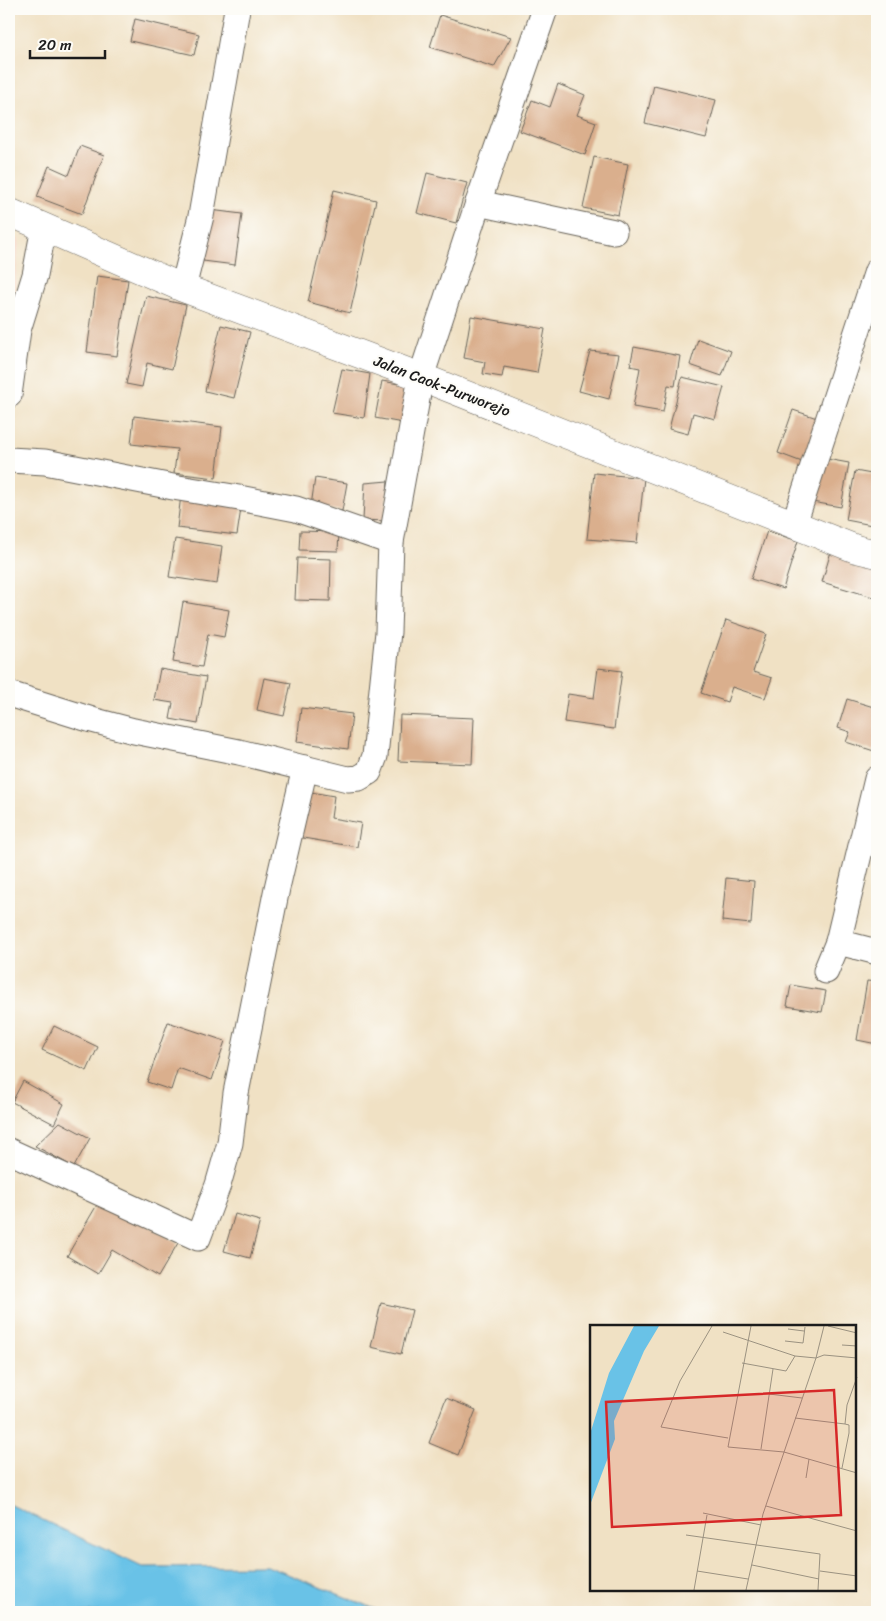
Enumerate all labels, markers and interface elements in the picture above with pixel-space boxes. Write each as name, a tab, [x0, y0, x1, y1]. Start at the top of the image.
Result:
scale bar	[30, 28, 105, 60]
text: 20 m	[38, 32, 72, 58]
street label: Jalan Caok-Purworejo	[369, 348, 515, 424]
inset map	[590, 1325, 856, 1591]

